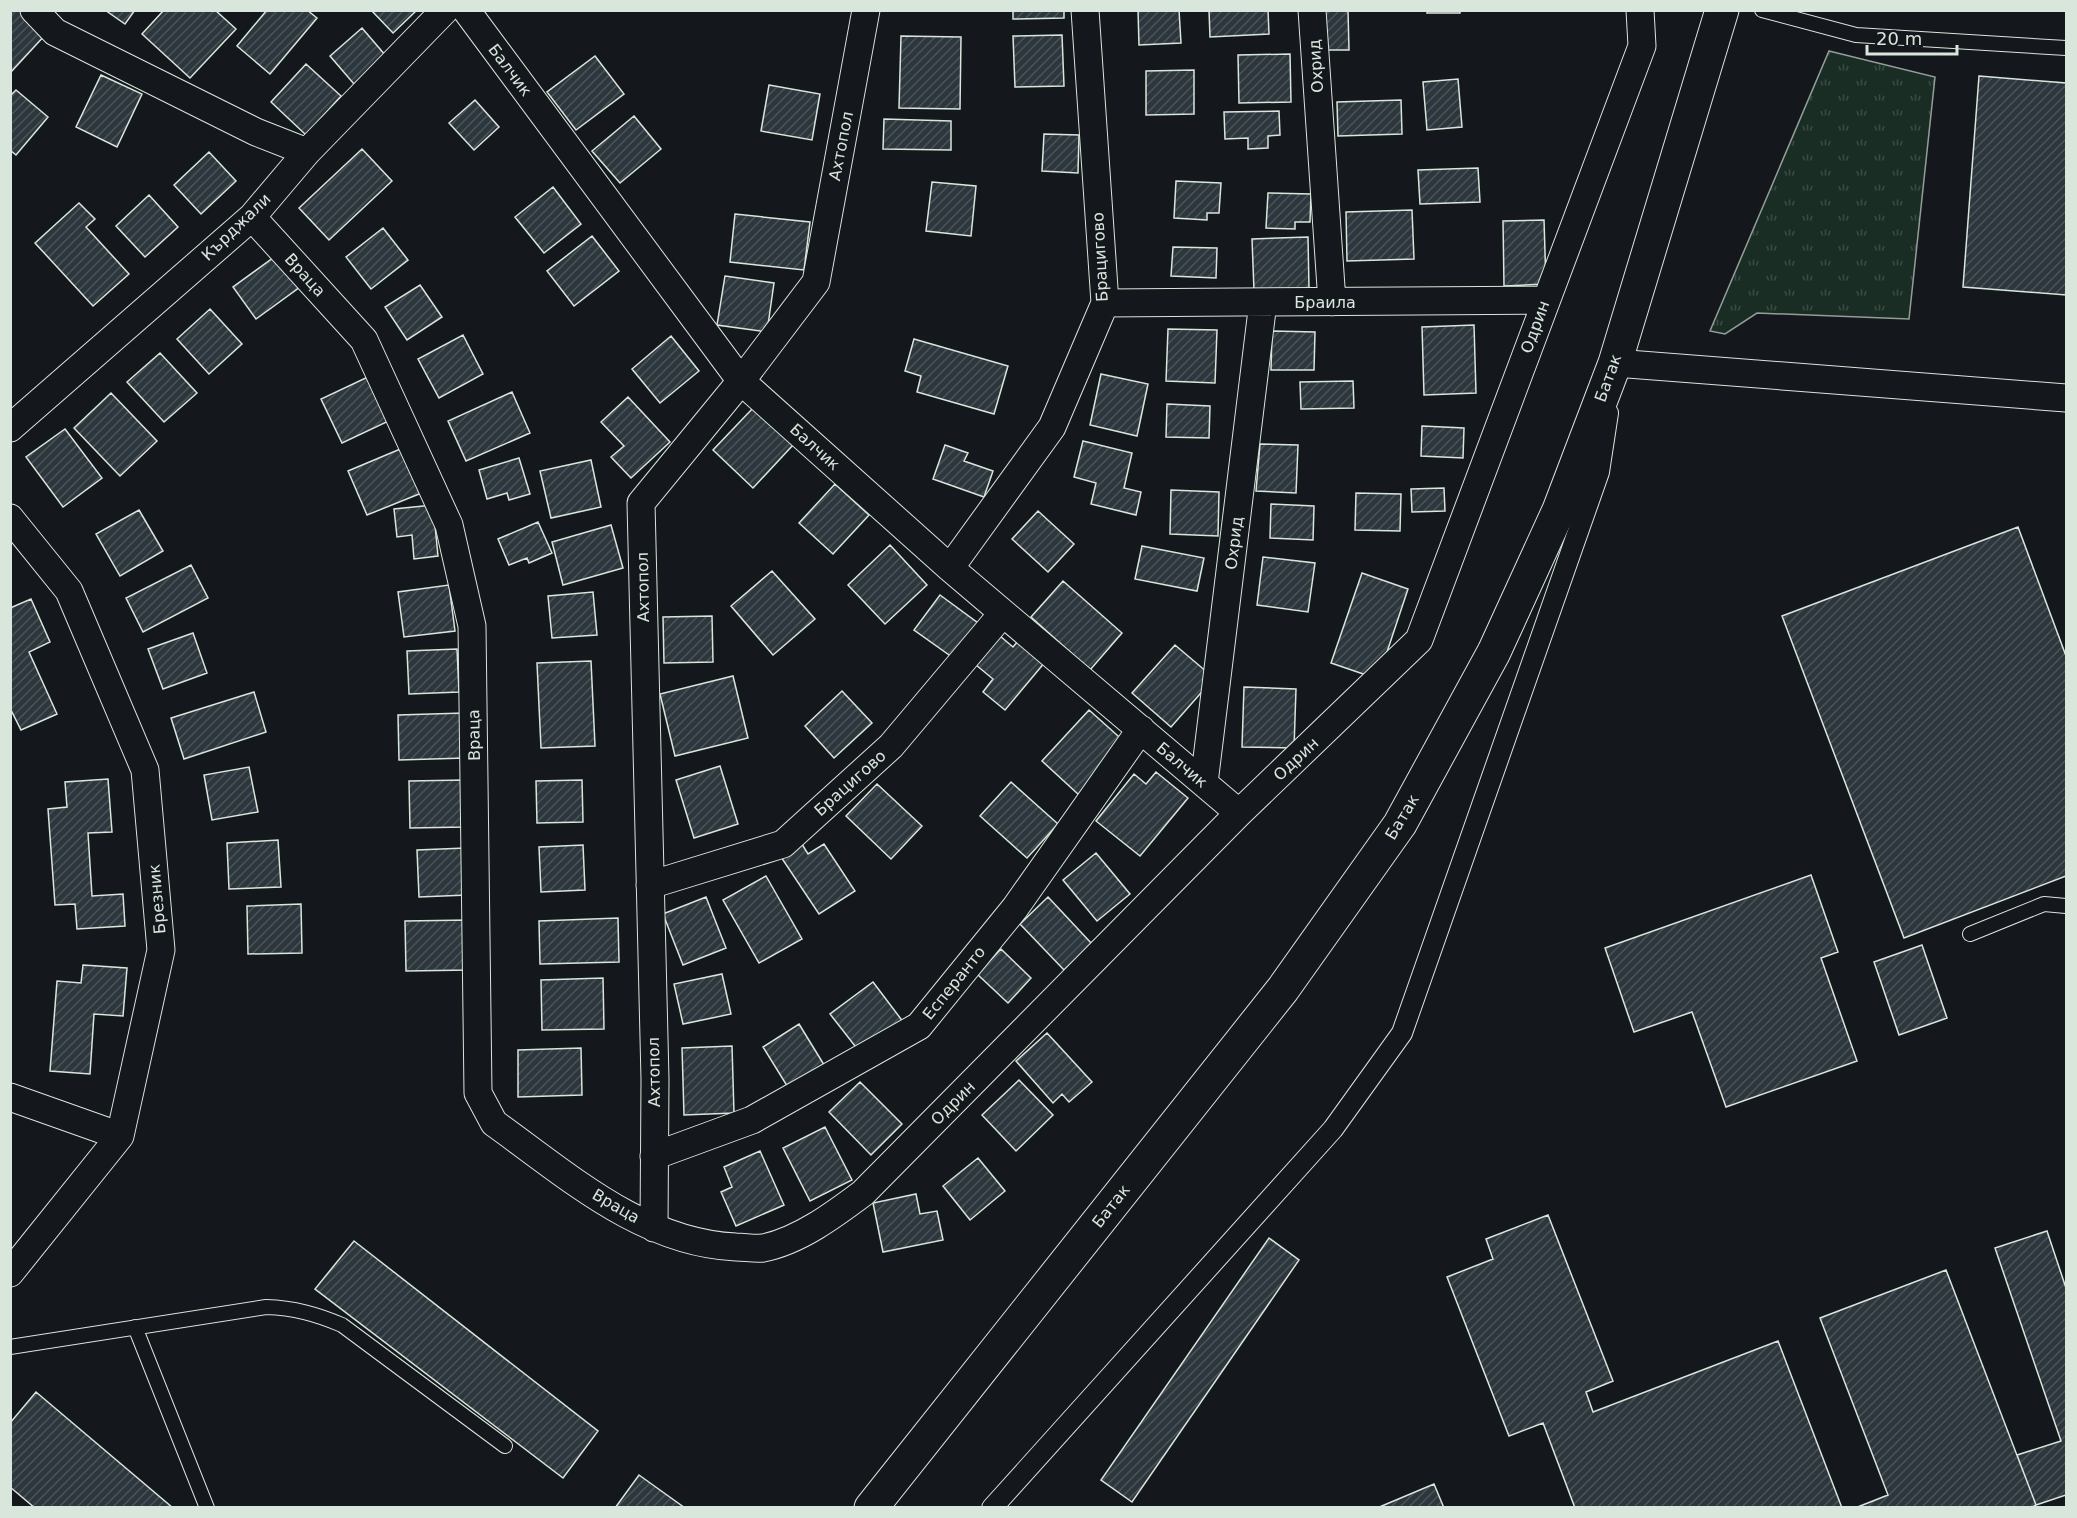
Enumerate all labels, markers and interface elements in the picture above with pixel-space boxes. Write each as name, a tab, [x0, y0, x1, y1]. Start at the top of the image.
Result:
scale bar	[1867, 18, 1957, 56]
text: 20 m	[1876, 28, 1922, 49]
street label: Охрид	[1305, 39, 1327, 93]
street label: Балчик	[484, 40, 536, 100]
street label: Ахтопол	[825, 110, 857, 182]
street label: Кърджали	[197, 189, 275, 265]
street label: Брацигово	[1088, 212, 1112, 302]
street label: Враца	[281, 249, 329, 301]
street label: Браила	[1294, 293, 1356, 312]
street label: Одрин	[1517, 298, 1553, 356]
street label: Батак	[1591, 351, 1626, 405]
street label: Балчик	[786, 420, 844, 475]
street label: Охрид	[1221, 515, 1247, 571]
street label: Ахтопол	[633, 552, 653, 622]
street label: Враца	[464, 709, 484, 761]
street label: Одрин	[1270, 733, 1322, 785]
street label: Балчик	[1153, 738, 1212, 792]
street label: Брацигово	[810, 746, 890, 820]
street label: Батак	[1381, 791, 1423, 843]
street label: Брезник	[144, 863, 170, 935]
street label: Есперанто	[919, 943, 989, 1023]
street label: Ахтопол	[644, 1037, 664, 1107]
street label: Одрин	[927, 1077, 979, 1129]
street label: Батак	[1088, 1180, 1134, 1231]
street label: Враца	[589, 1185, 643, 1227]

